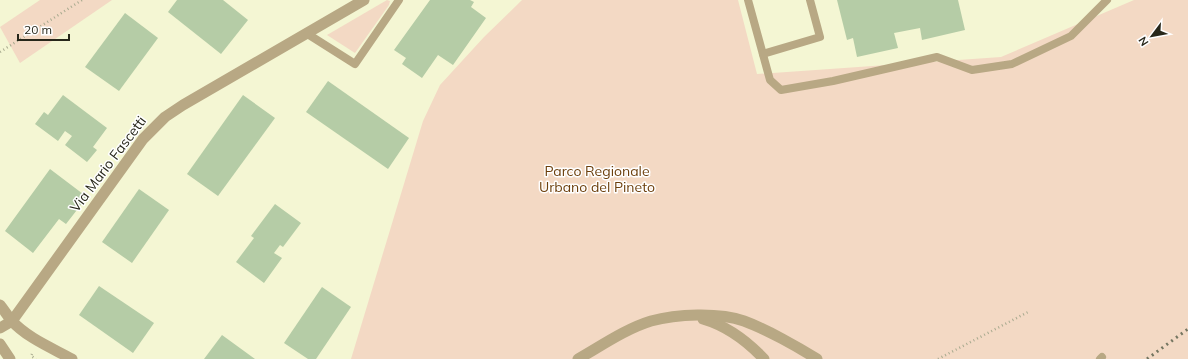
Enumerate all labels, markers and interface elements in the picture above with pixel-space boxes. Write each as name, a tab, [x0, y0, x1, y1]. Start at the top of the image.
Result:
scale bar	[18, 16, 69, 42]
north arrow	[1132, 16, 1172, 56]
text: 20 m	[24, 22, 52, 37]
text: N	[1135, 34, 1152, 49]
street label: Via Mario Fascetti	[66, 112, 150, 216]
park label: Parco Regionale Urbano del Pineto	[539, 162, 655, 196]

